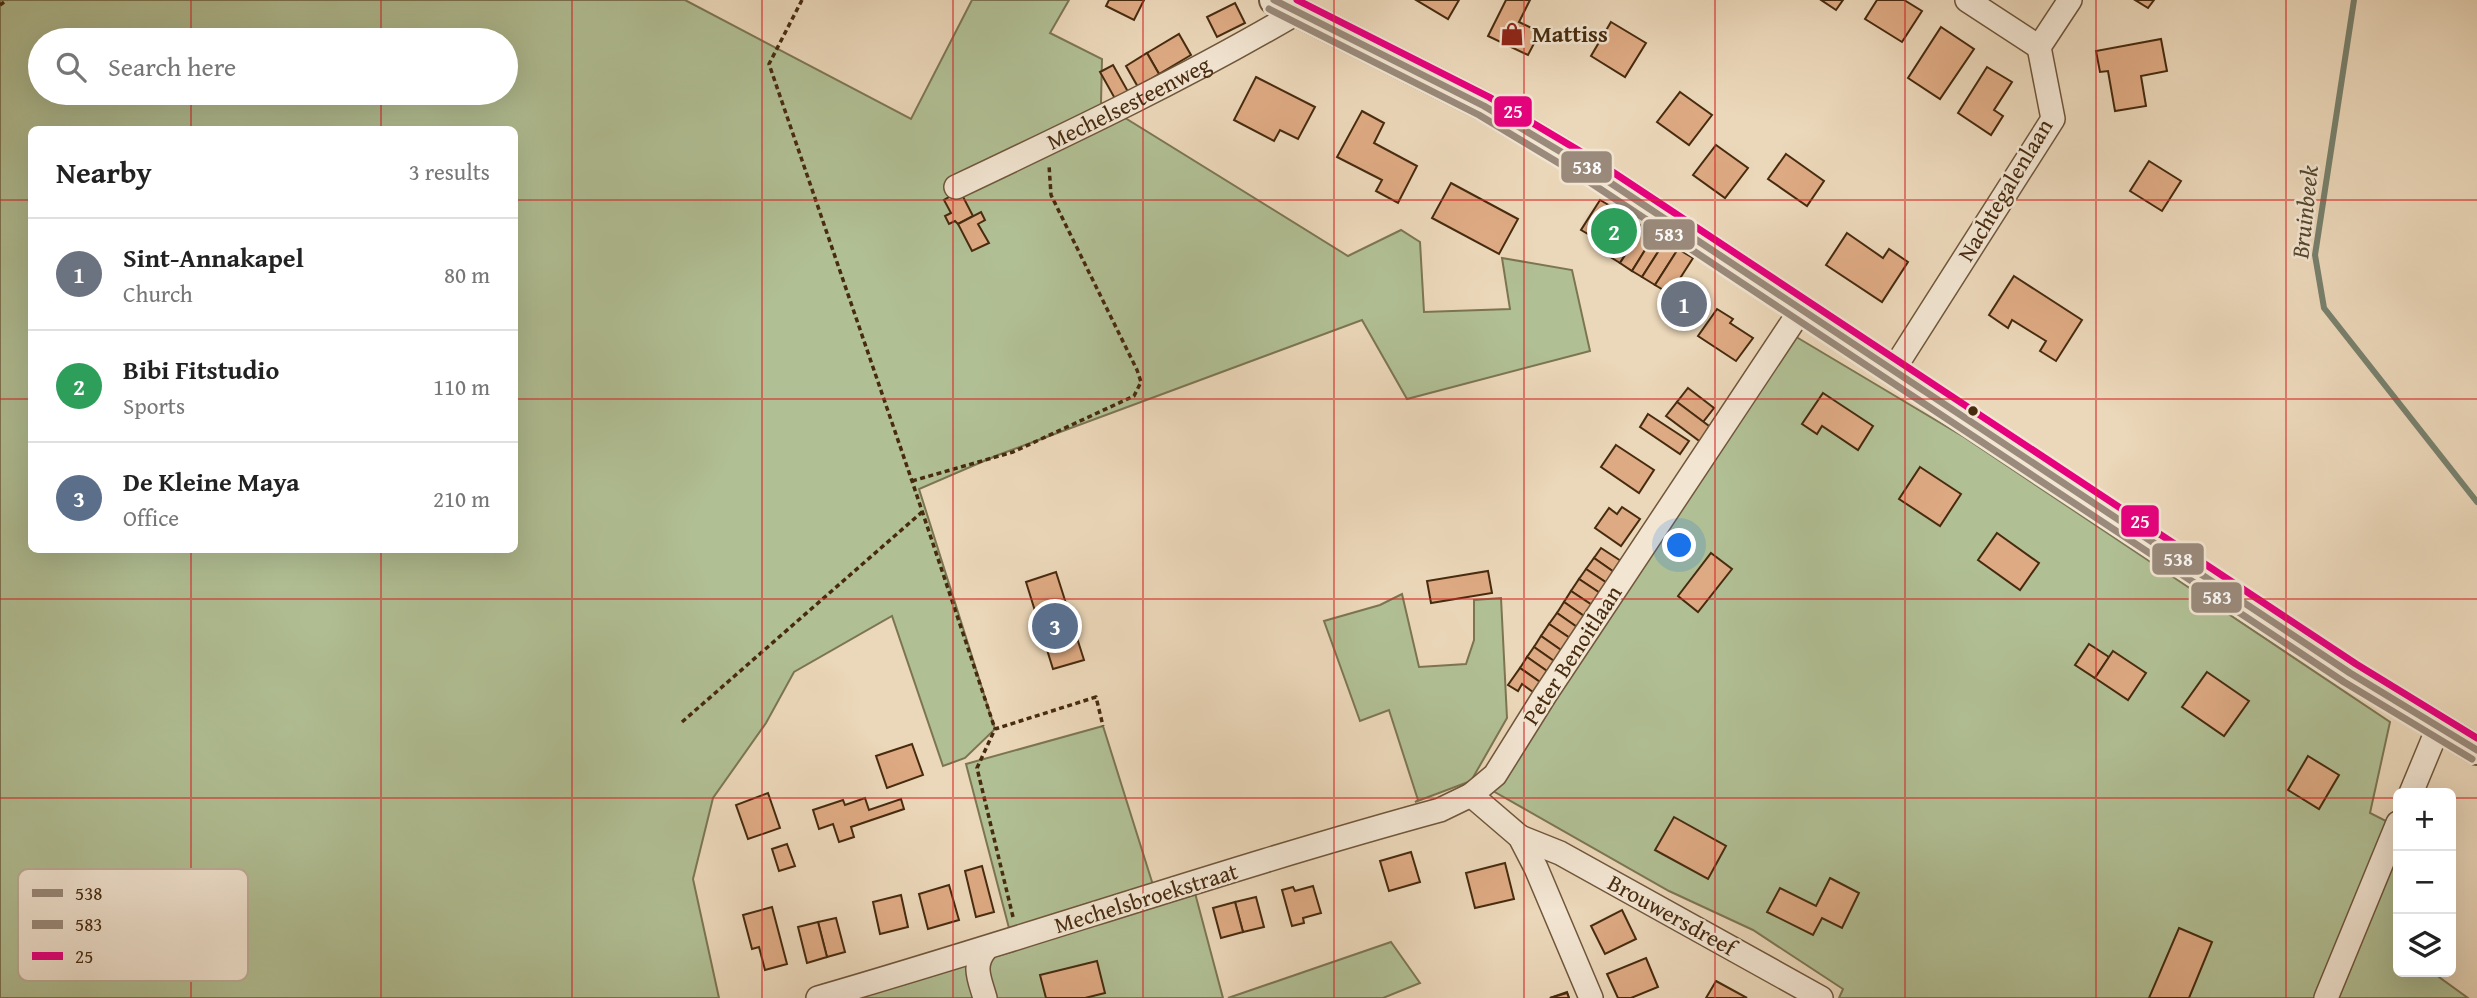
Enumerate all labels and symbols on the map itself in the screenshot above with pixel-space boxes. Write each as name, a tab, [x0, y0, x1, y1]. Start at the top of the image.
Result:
place label: Mattiss	[1532, 17, 1608, 50]
shop icon: Mattiss	[1498, 20, 1526, 48]
street label: Mechelsesteenweg	[1041, 47, 1217, 157]
line badge: 25	[1493, 95, 1533, 128]
text: 25	[1503, 97, 1523, 125]
street label: Nachtegalenlaan	[1949, 112, 2060, 267]
line badge: 538	[1560, 150, 1613, 184]
text: 538	[1572, 153, 1602, 181]
water label: Bruinbeek	[2282, 164, 2327, 261]
pin: 2	[1591, 205, 1637, 257]
line badge: 583	[1642, 218, 1696, 251]
text: 583	[1654, 220, 1684, 248]
pin: 1	[1661, 278, 1707, 330]
unlabelled marker	[1966, 404, 1980, 418]
line badge: 25	[2120, 504, 2160, 538]
text: 25	[2130, 507, 2150, 535]
your location	[1662, 528, 1696, 562]
line badge: 538	[2151, 542, 2205, 576]
text: 538	[2163, 545, 2193, 573]
street label: Peter Benoitlaan	[1514, 578, 1629, 731]
line badge: 583	[2190, 581, 2243, 614]
text: 583	[2202, 583, 2232, 611]
pin: 3	[1032, 600, 1078, 652]
street label: Mechelsbroekstraat	[1050, 854, 1242, 941]
street label: Brouwersdreef	[1602, 866, 1745, 965]
legend	[18, 869, 248, 981]
text: 538	[75, 879, 102, 907]
text: 583	[75, 910, 102, 938]
text: 25	[75, 942, 93, 970]

